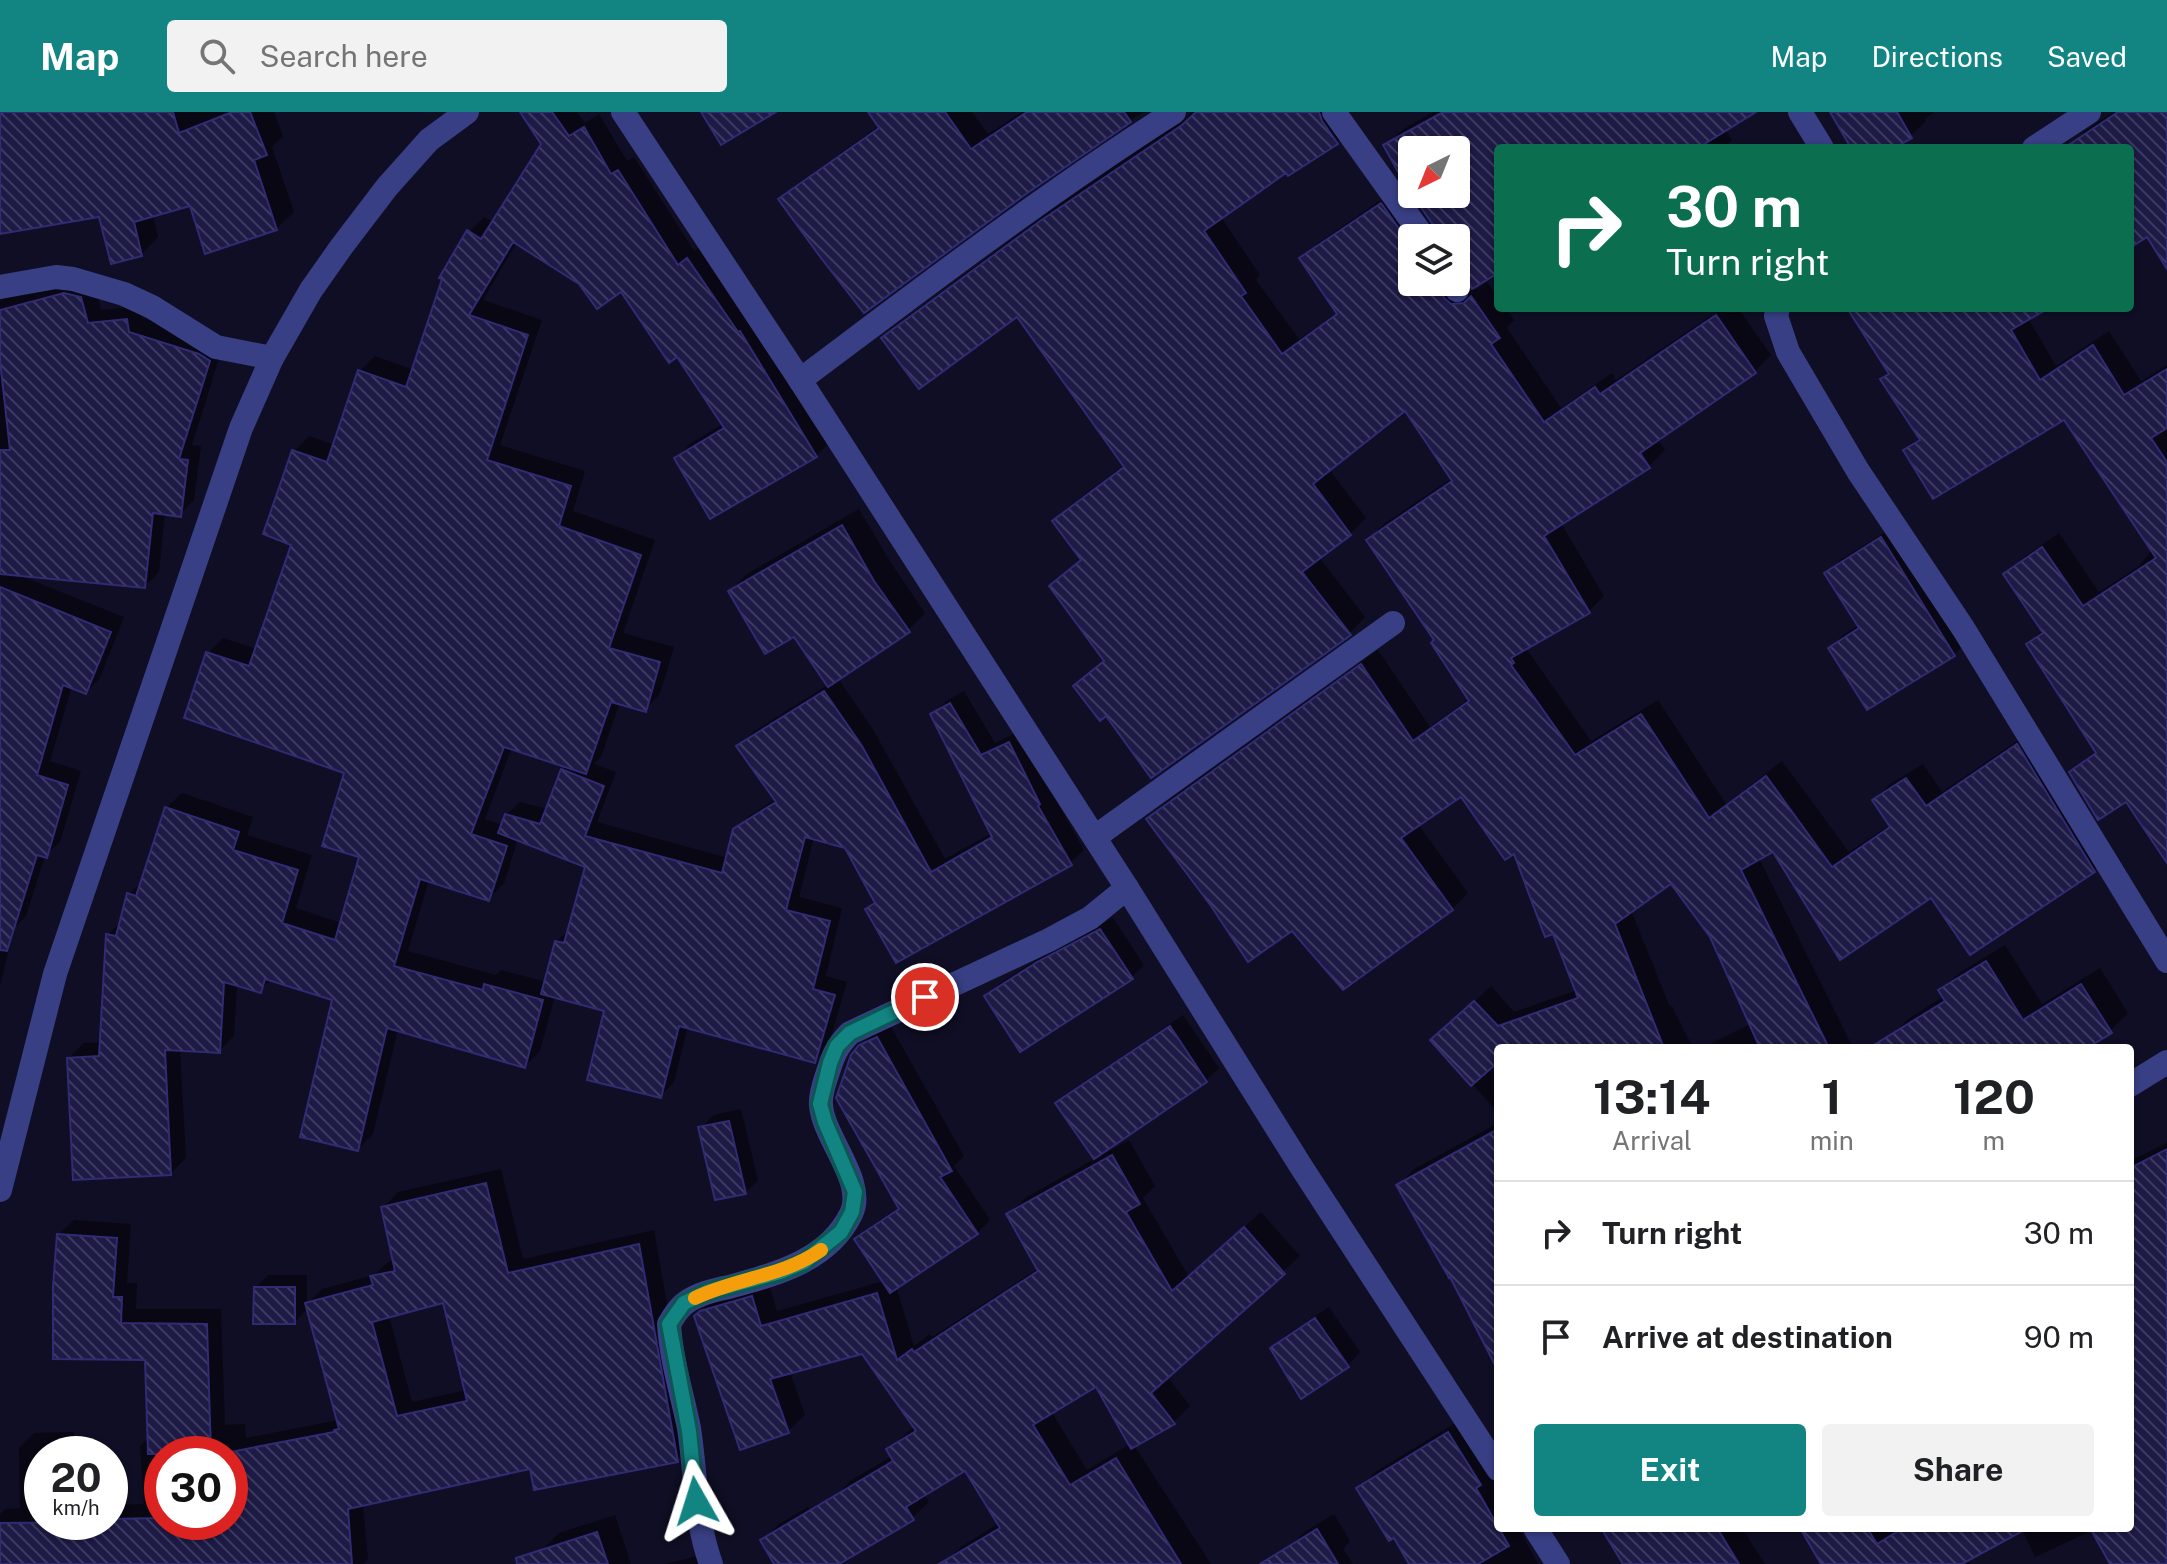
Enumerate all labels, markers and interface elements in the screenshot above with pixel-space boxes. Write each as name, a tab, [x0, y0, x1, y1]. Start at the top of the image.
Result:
search box	[167, 20, 727, 92]
text: Map	[40, 34, 119, 79]
icon: search	[195, 34, 239, 78]
text: Search here	[259, 38, 428, 74]
text: Map	[1771, 40, 1827, 73]
text: Directions	[1871, 40, 2003, 73]
text: Saved	[2047, 40, 2127, 73]
north arrow	[1398, 136, 1470, 208]
map controls	[1398, 136, 1470, 296]
text: 30 m	[1666, 174, 1802, 240]
icon: right	[1534, 176, 1638, 280]
button: layers	[1398, 224, 1470, 296]
text: Turn right	[1666, 241, 1829, 283]
pin	[891, 963, 959, 1031]
icon: arrive	[903, 975, 947, 1019]
text: 13:14	[1593, 1068, 1711, 1125]
text: 1	[1821, 1068, 1842, 1125]
text: 120	[1953, 1068, 2035, 1125]
text: Arrival	[1612, 1125, 1692, 1156]
text: min	[1810, 1125, 1854, 1156]
text: m	[1983, 1125, 2005, 1156]
icon: right	[1534, 1211, 1578, 1255]
text: Turn right	[1602, 1215, 1742, 1251]
text: 30 m	[2024, 1215, 2094, 1251]
icon: arrive	[1534, 1315, 1578, 1359]
text: Arrive at destination	[1602, 1319, 1893, 1355]
text: 90 m	[2024, 1319, 2094, 1355]
button: Exit	[1534, 1424, 1806, 1516]
button: Share	[1822, 1424, 2094, 1516]
speed limit sign: 30	[144, 1436, 248, 1540]
text: 20	[50, 1454, 102, 1501]
position arrow	[654, 1459, 738, 1543]
text: km/h	[52, 1496, 100, 1520]

